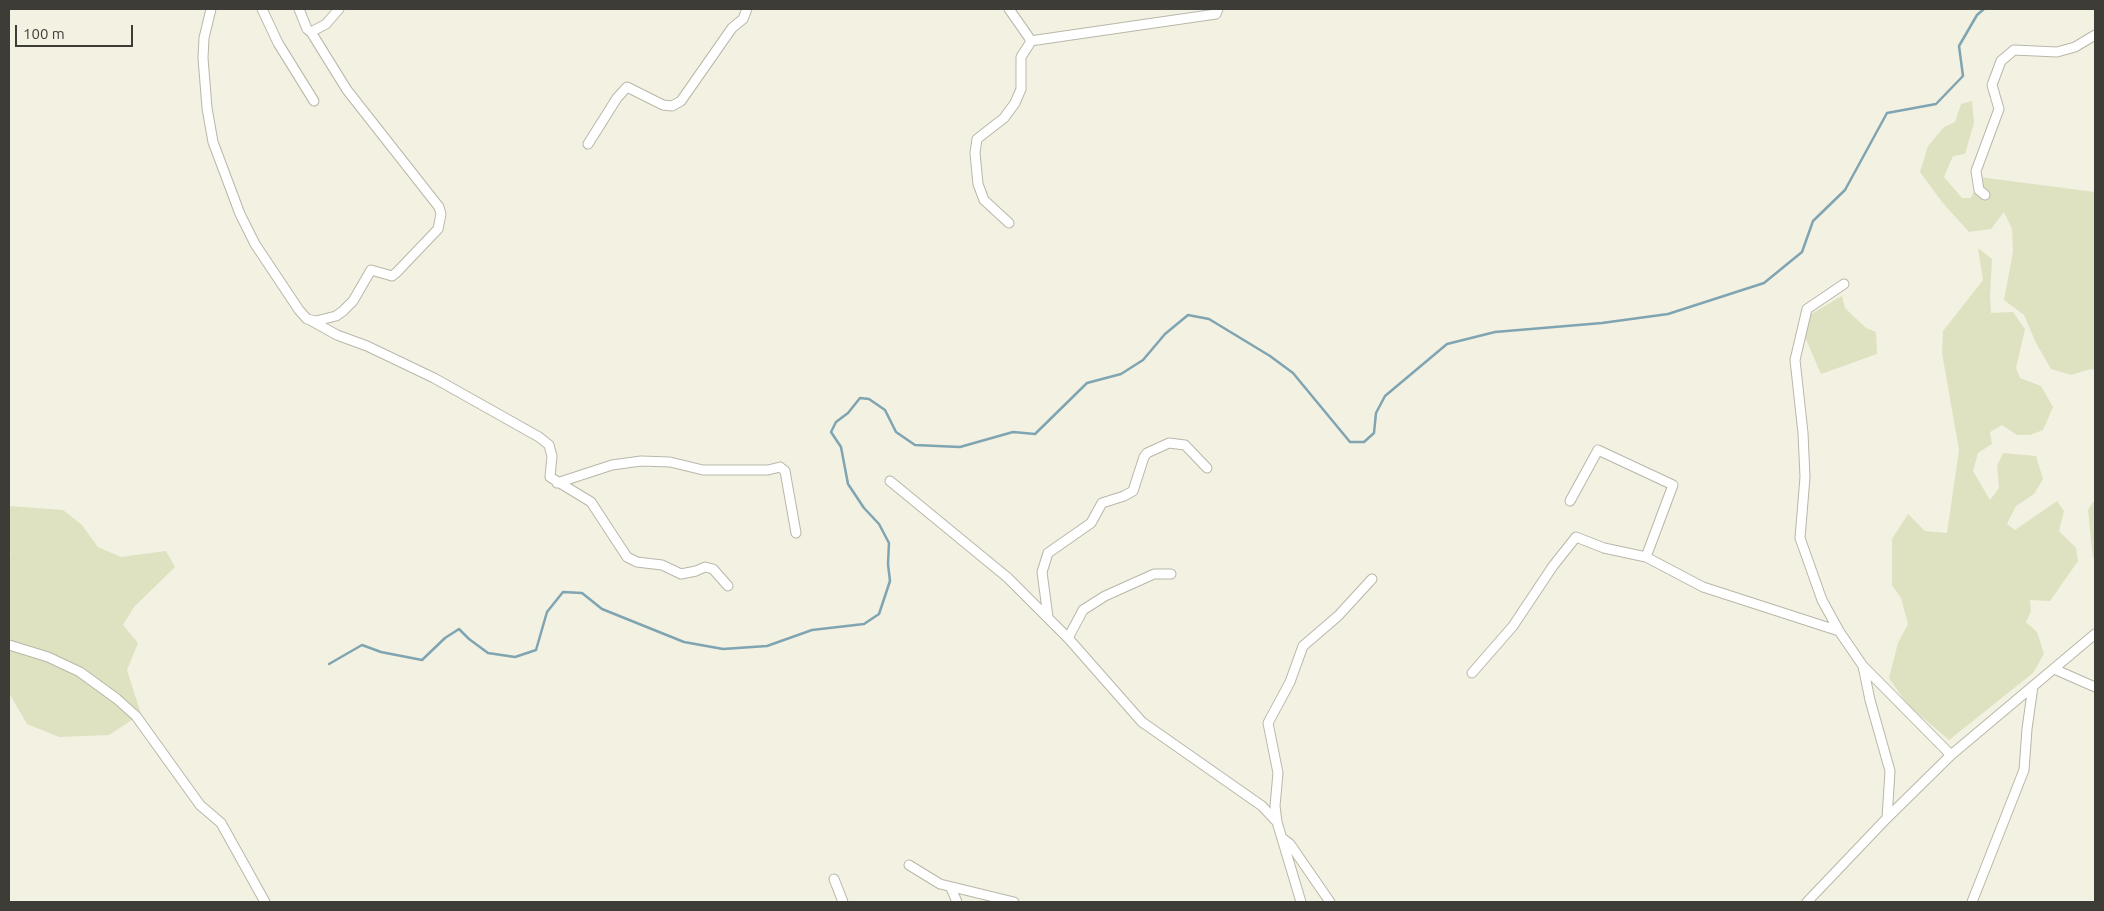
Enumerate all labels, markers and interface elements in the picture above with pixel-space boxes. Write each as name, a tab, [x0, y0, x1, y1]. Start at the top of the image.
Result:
scale bar	[18, 15, 135, 47]
text: 100 m	[23, 25, 65, 42]

